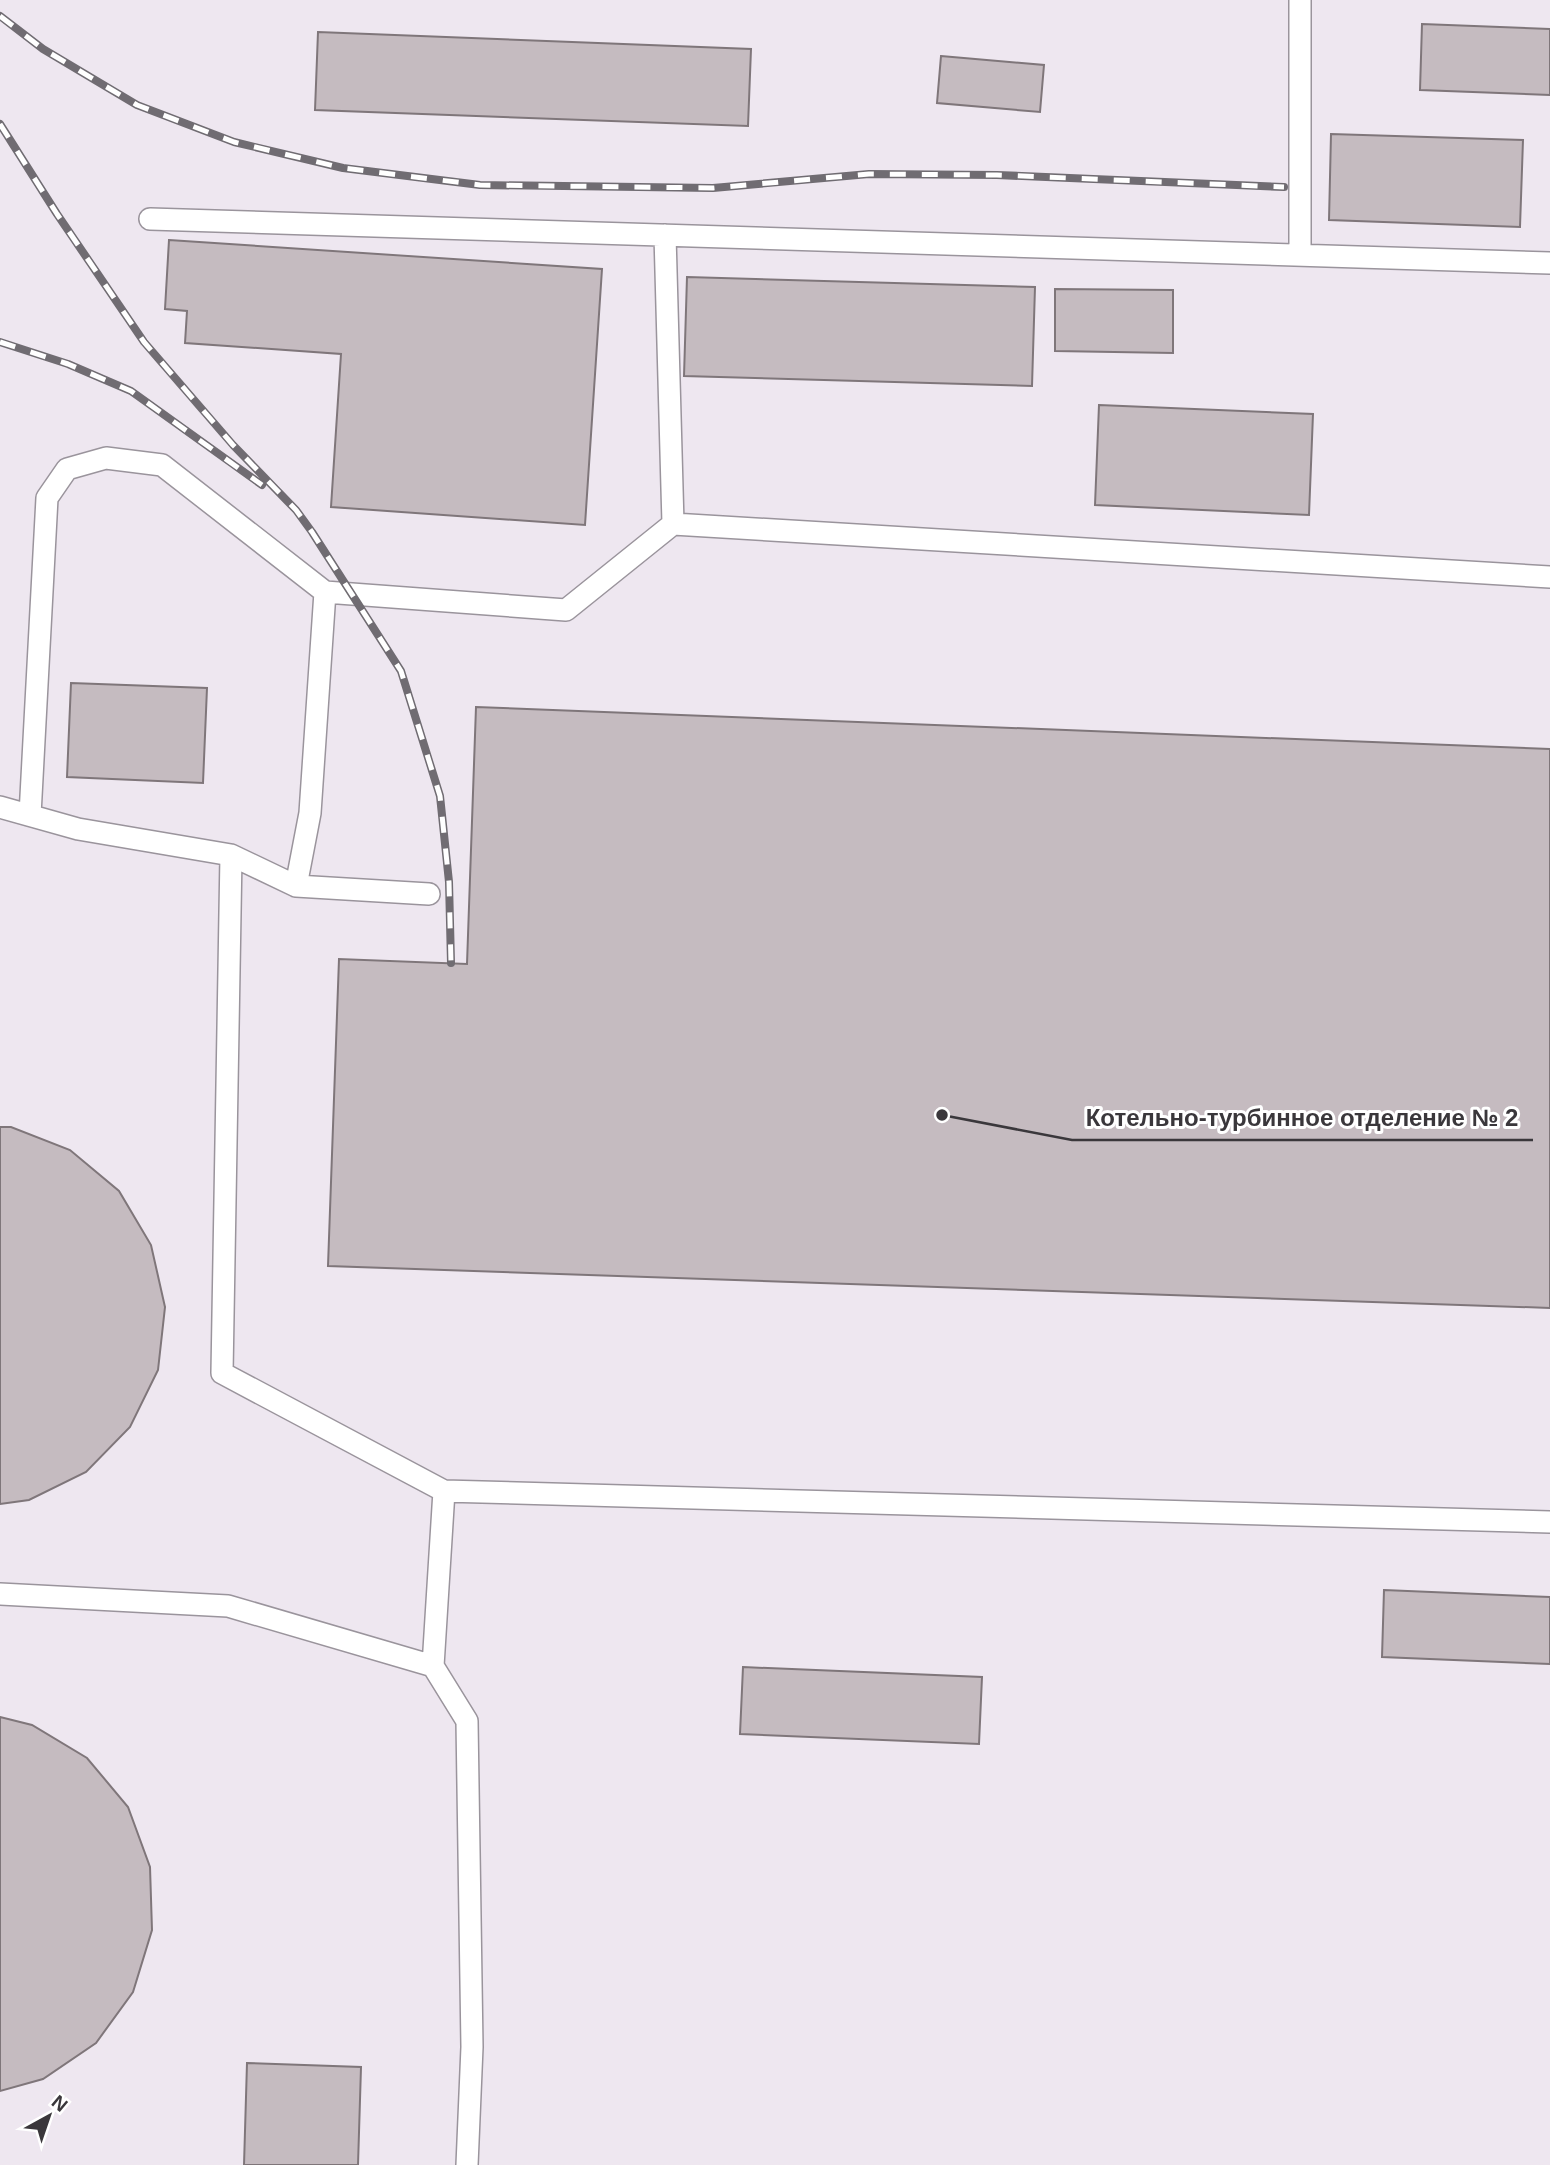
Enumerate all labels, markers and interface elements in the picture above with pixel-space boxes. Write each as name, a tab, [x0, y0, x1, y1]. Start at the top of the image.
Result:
callout: Котельно-турбинное отделение № 2	[1072, 1095, 1533, 1140]
text: Котельно-турбинное отделение № 2	[1086, 1104, 1518, 1131]
north arrow	[14, 2081, 84, 2151]
text: N	[48, 2091, 72, 2116]

